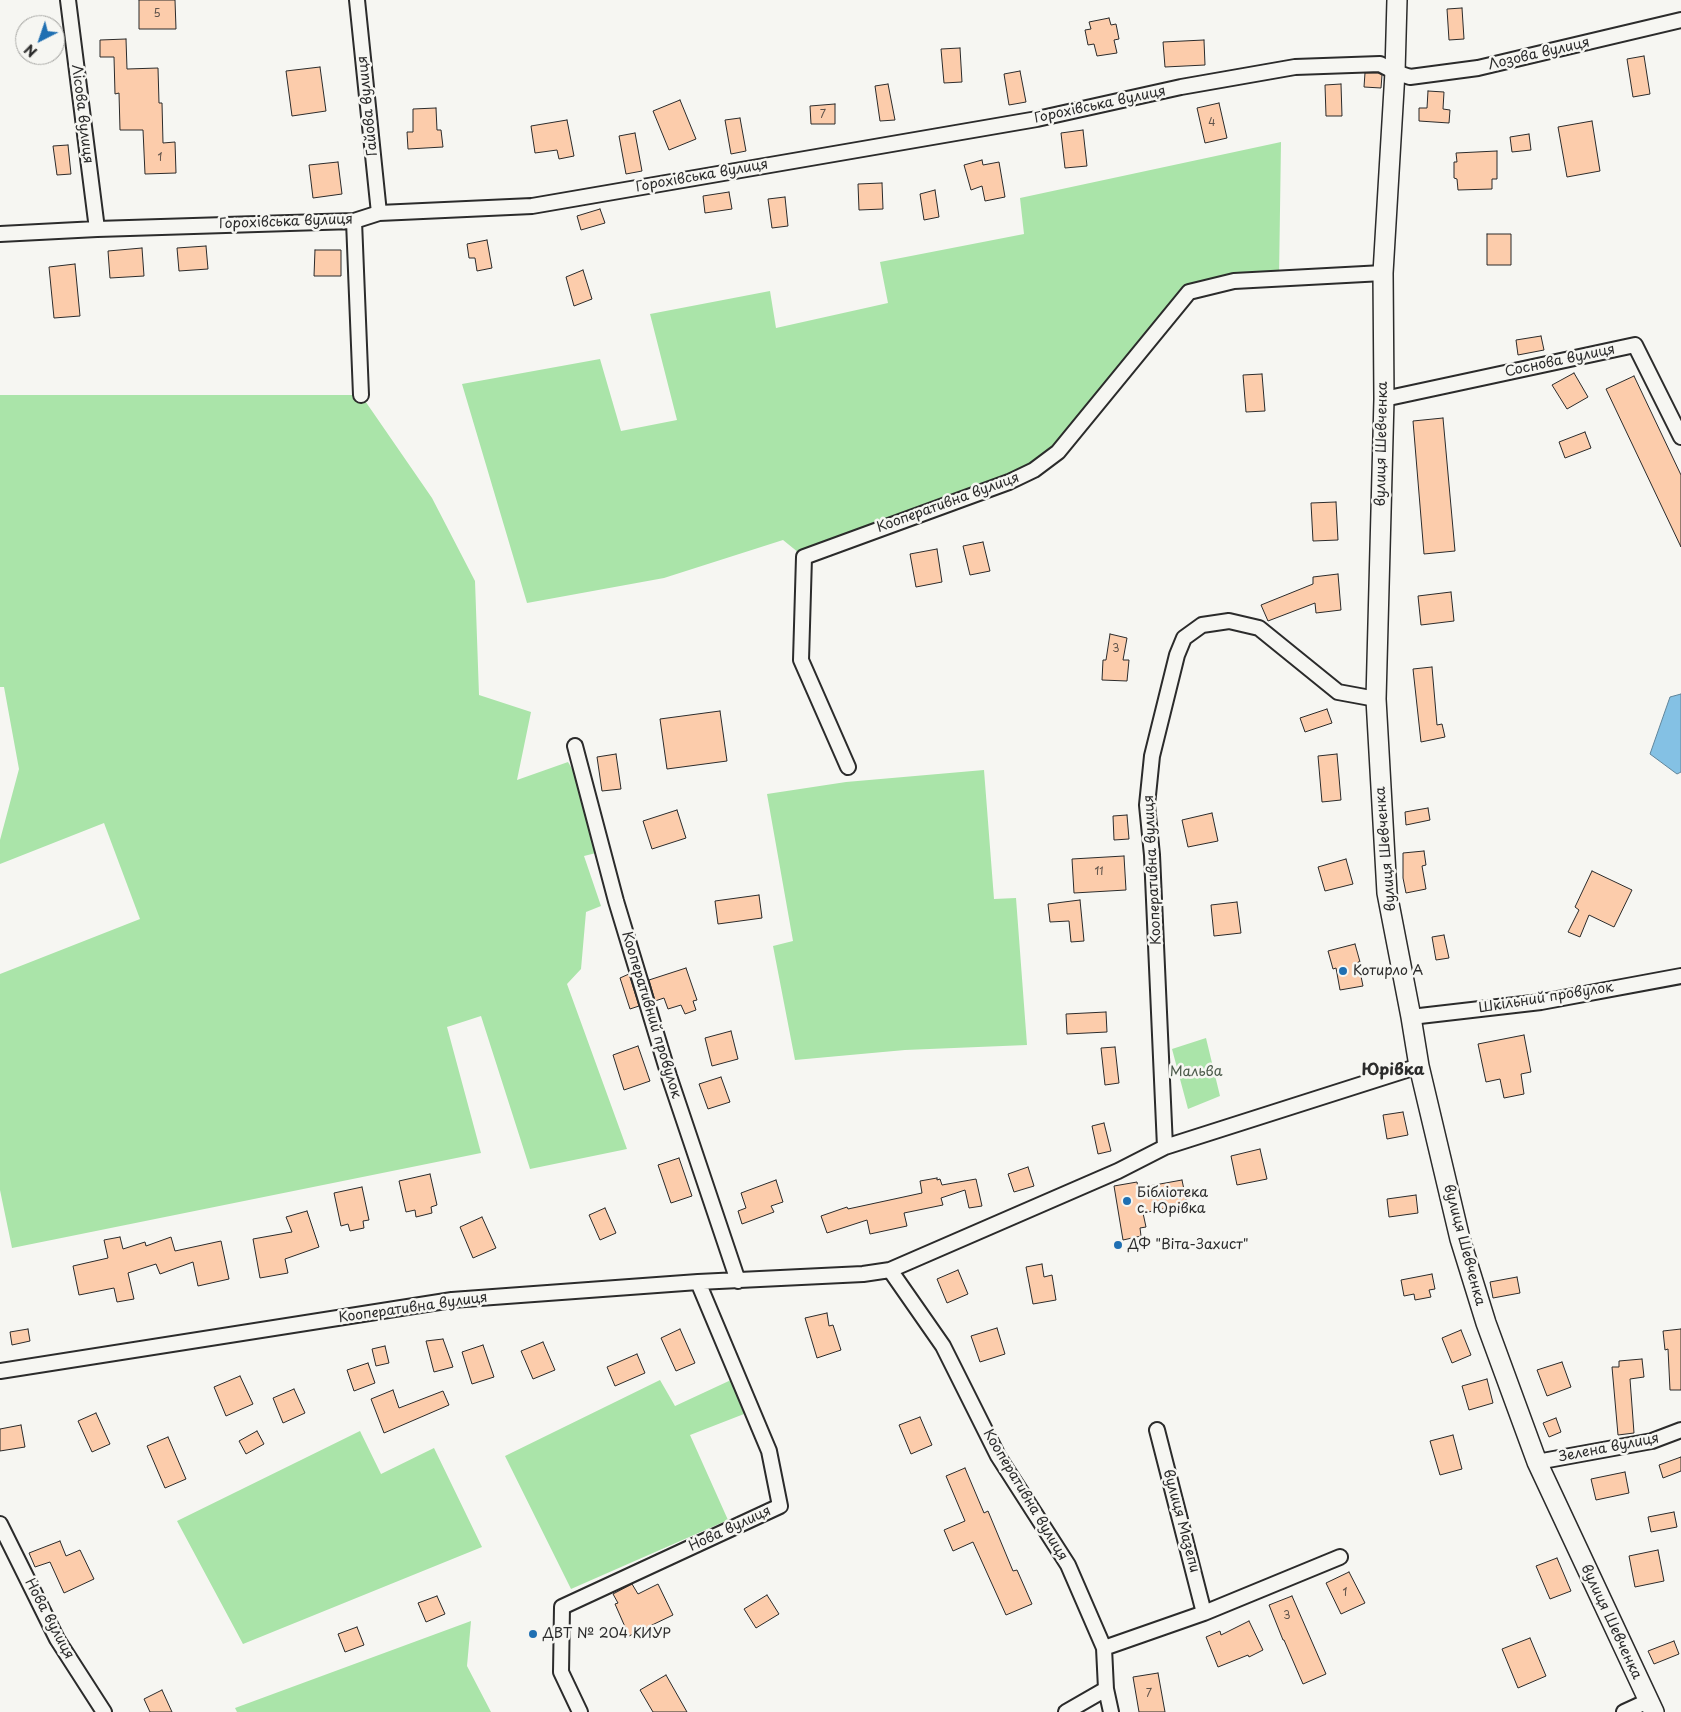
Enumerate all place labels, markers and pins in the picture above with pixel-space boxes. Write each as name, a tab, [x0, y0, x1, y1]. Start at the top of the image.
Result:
place label: Котирло А	[1353, 963, 1423, 979]
marker: Котирло А	[1337, 965, 1349, 977]
place label: Бібліотека с. Юрівка	[1137, 1185, 1208, 1218]
marker: Бібліотека с. Юрівка	[1121, 1195, 1133, 1207]
place label: ДФ "Віта-Захист"	[1128, 1237, 1249, 1253]
marker: ДФ "Віта-Захист"	[1112, 1239, 1124, 1251]
place label: ДВТ № 204 КИУР	[543, 1626, 671, 1642]
marker: ДВТ № 204 КИУР	[527, 1628, 539, 1640]

